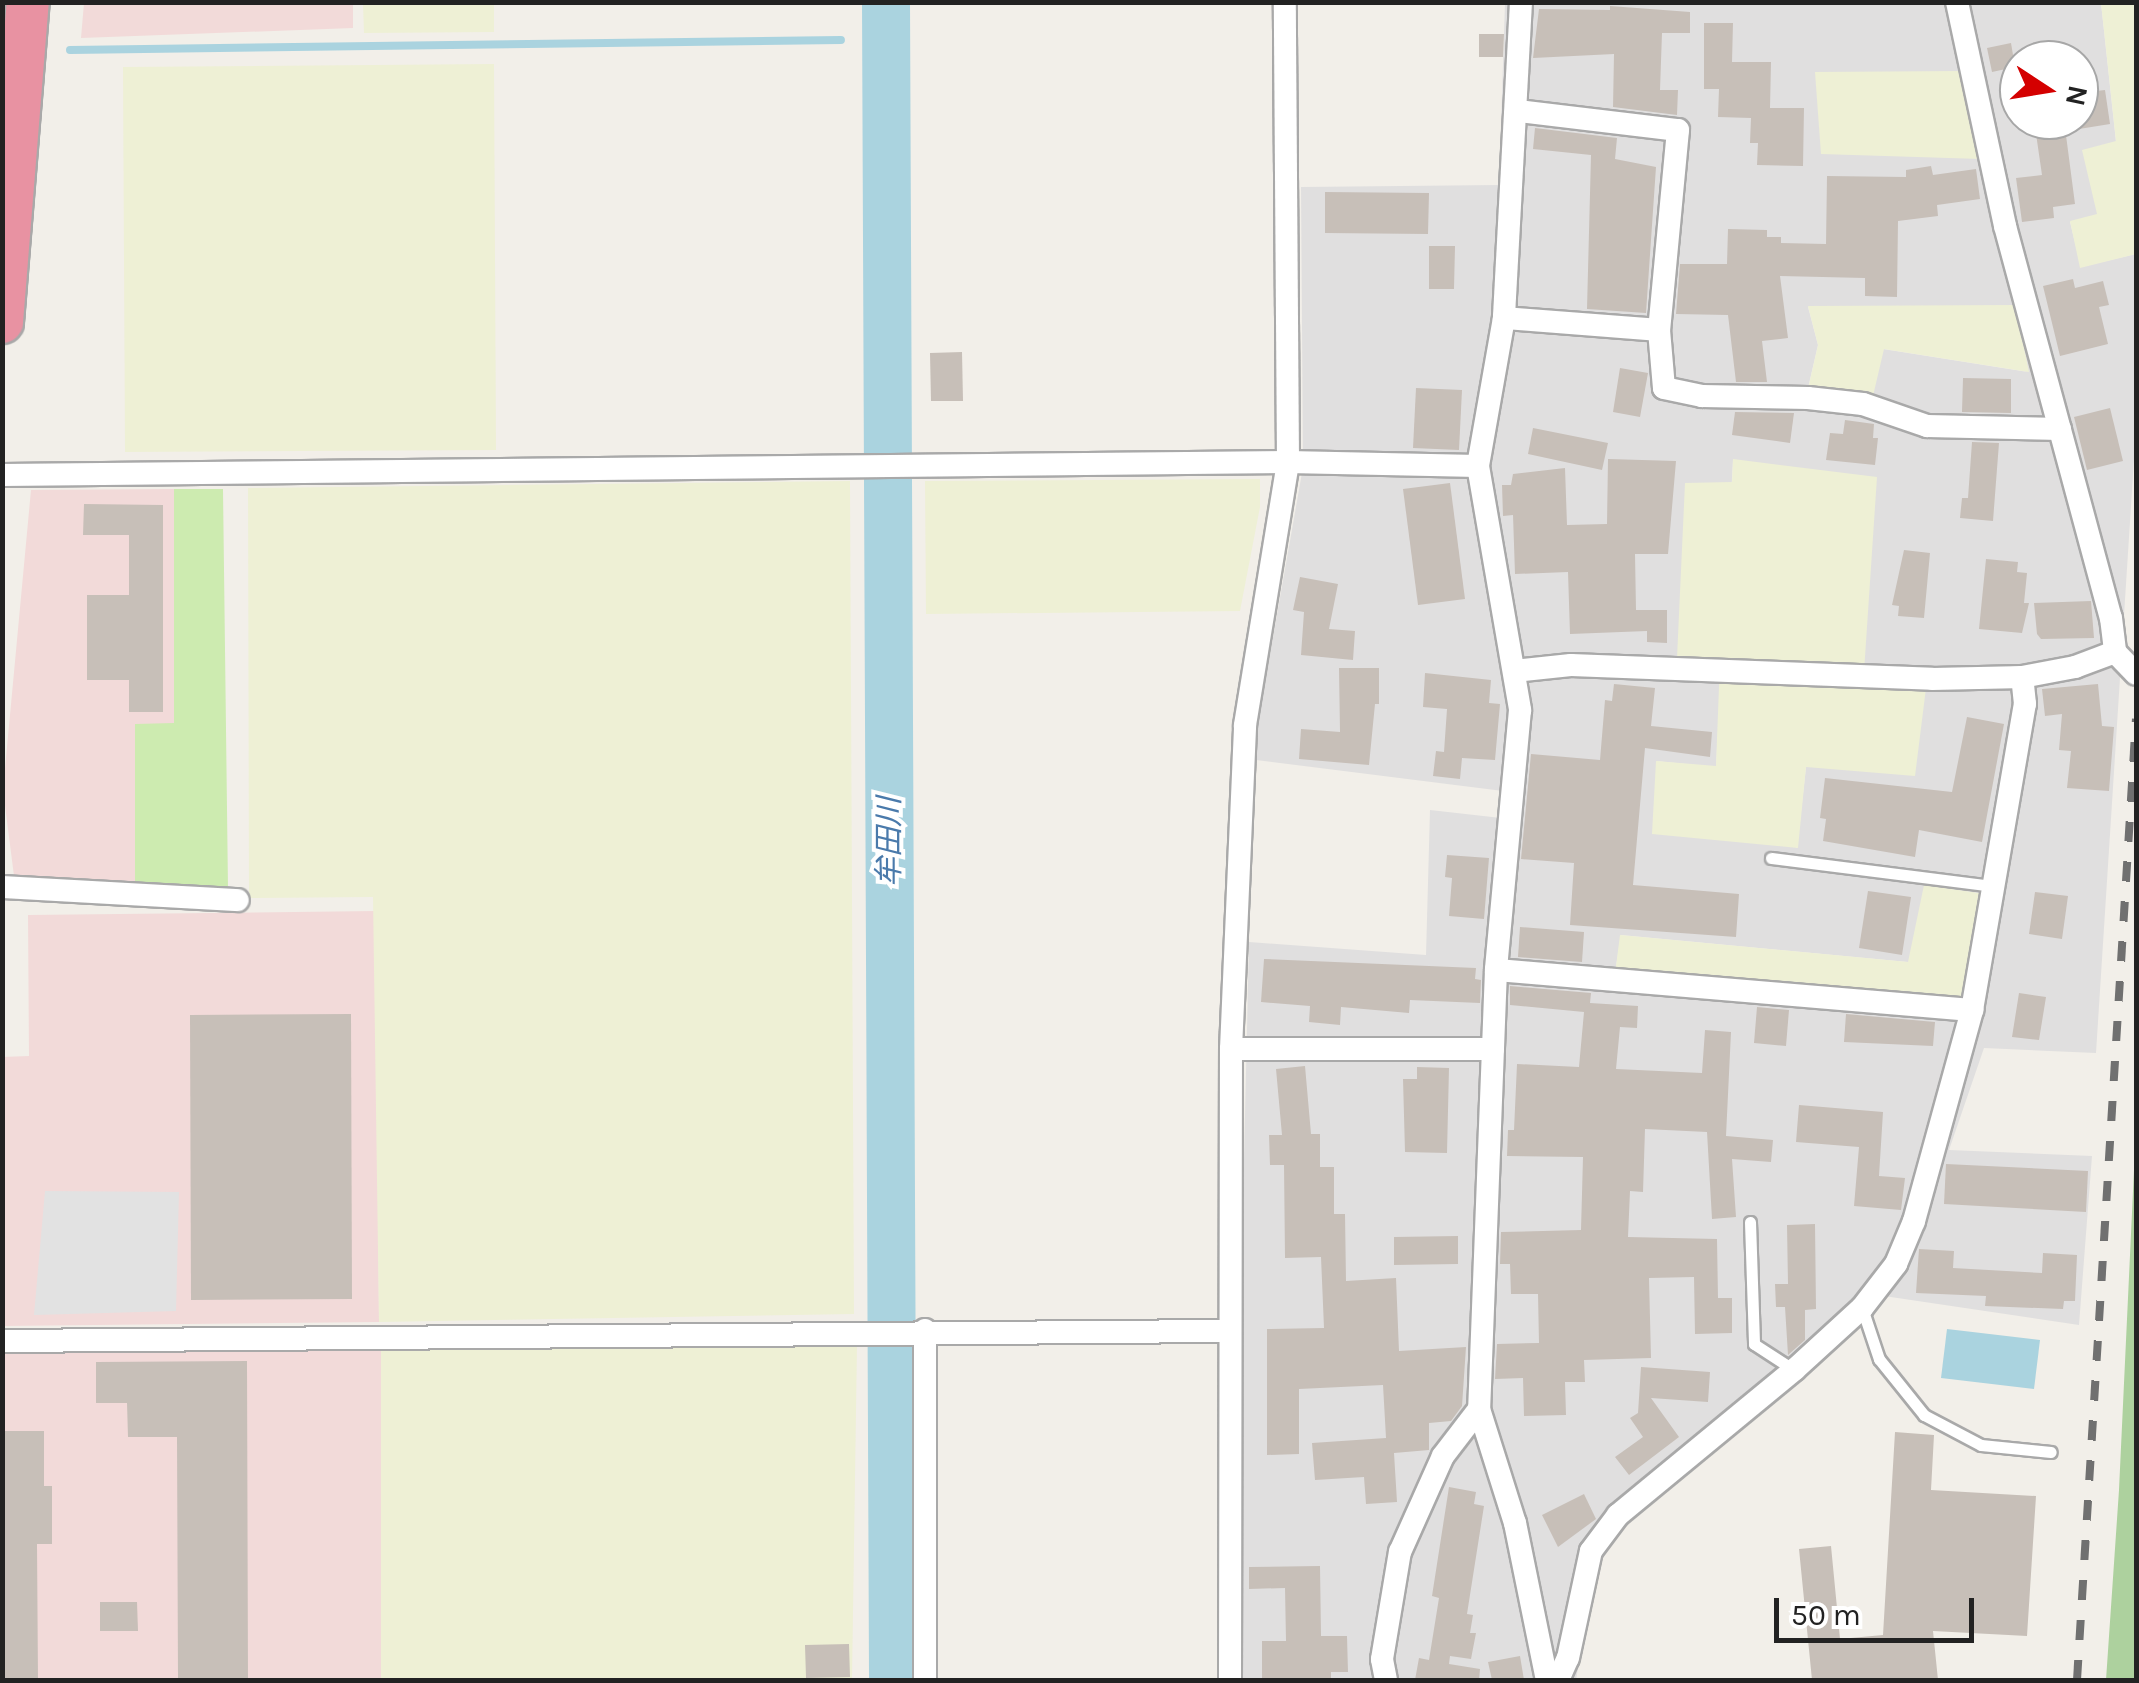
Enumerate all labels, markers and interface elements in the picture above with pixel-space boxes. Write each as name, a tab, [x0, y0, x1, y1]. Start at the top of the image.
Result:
north arrow	[1999, 40, 2099, 140]
text: N	[2059, 83, 2095, 109]
water label: 牟田川	[871, 797, 907, 887]
scale bar	[1779, 1578, 1979, 1640]
text: 50 m	[1791, 1597, 1861, 1633]

